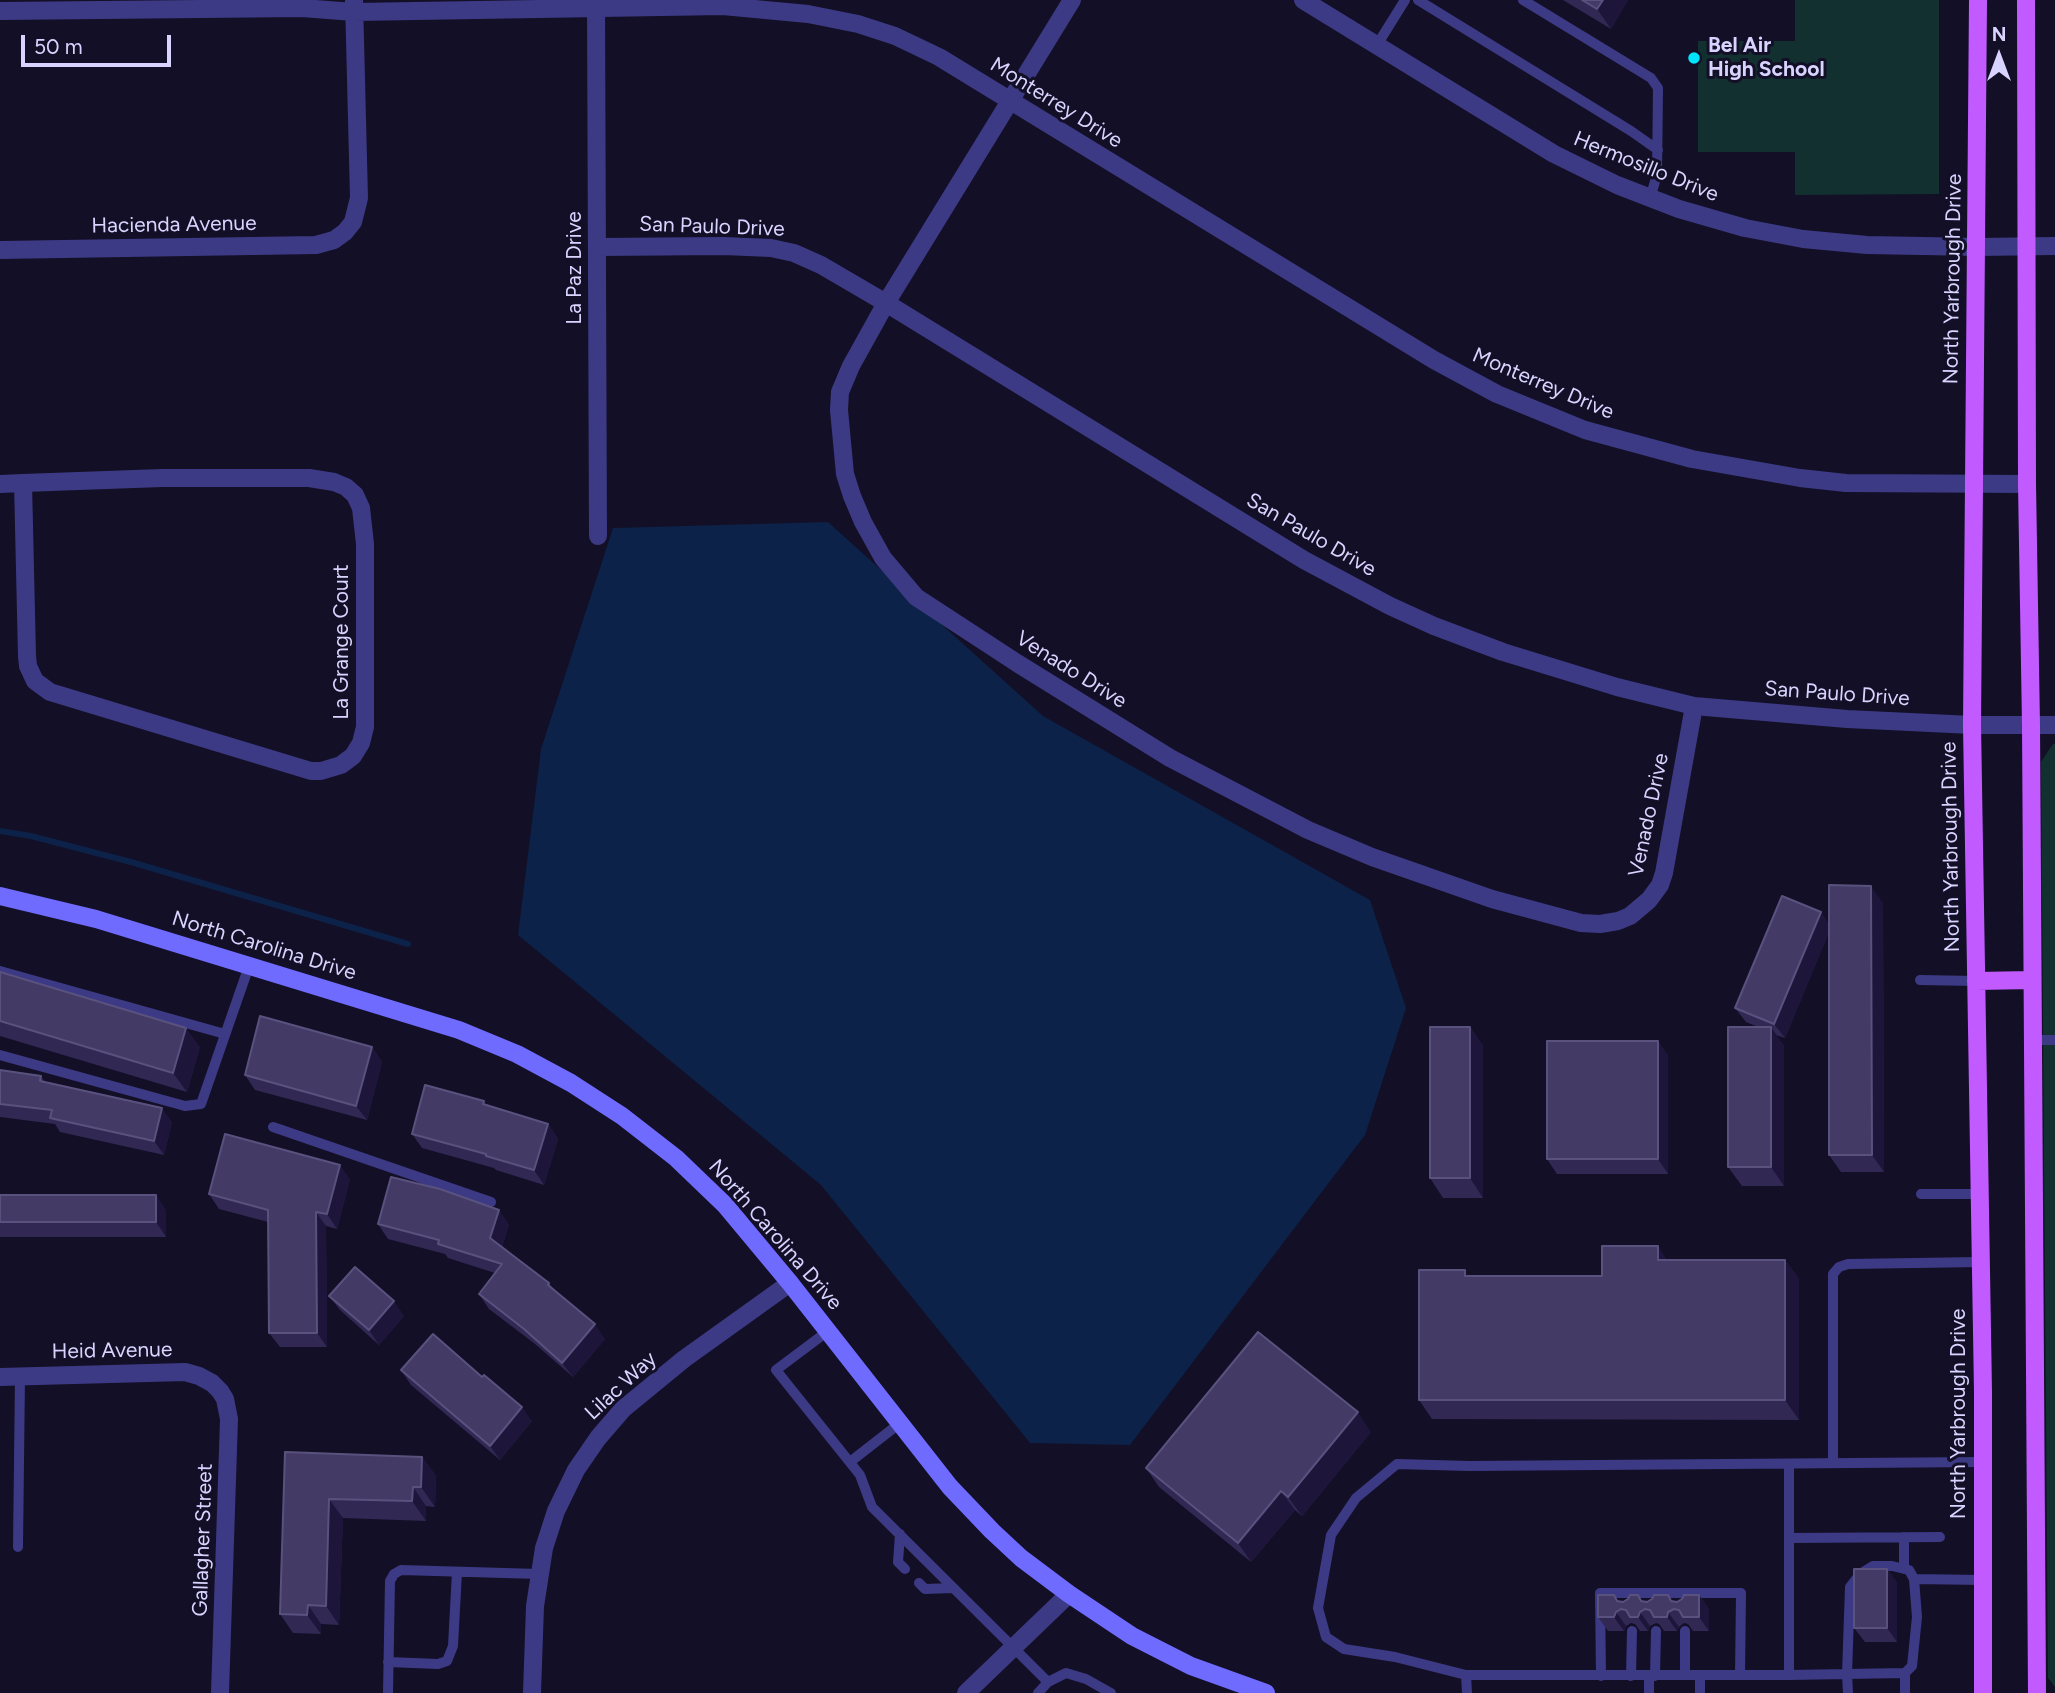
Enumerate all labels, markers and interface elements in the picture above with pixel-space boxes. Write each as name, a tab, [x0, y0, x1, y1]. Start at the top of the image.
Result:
scale bar	[24, 21, 175, 65]
north arrow	[1964, 21, 2034, 91]
text: N	[1992, 23, 2006, 46]
place label: Bel Air High School	[1708, 33, 1825, 83]
text: 50 m	[34, 34, 83, 59]
marker: Bel Air High School	[1686, 50, 1702, 66]
street label: Monterrey Drive	[985, 52, 1127, 154]
street label: Hermosillo Drive	[1570, 126, 1722, 208]
street label: North Yarbrough Drive	[1939, 173, 1967, 385]
street label: Hacienda Avenue	[91, 211, 257, 239]
street label: La Paz Drive	[562, 211, 588, 325]
street label: San Paulo Drive	[639, 212, 785, 242]
street label: Monterrey Drive	[1468, 343, 1618, 425]
street label: San Paulo Drive	[1242, 488, 1380, 582]
street label: La Grange Court	[329, 564, 355, 720]
street label: Venado Drive	[1011, 626, 1131, 714]
street label: San Paulo Drive	[1764, 676, 1910, 712]
street label: North Yarbrough Drive	[1937, 741, 1965, 953]
street label: Venado Drive	[1624, 751, 1674, 879]
street label: North Carolina Drive	[169, 906, 359, 986]
street label: North Carolina Drive	[703, 1155, 847, 1315]
street label: North Yarbrough Drive	[1946, 1309, 1972, 1519]
street label: Heid Avenue	[51, 1337, 173, 1365]
street label: Lilac Way	[580, 1347, 662, 1425]
street label: Gallagher Street	[188, 1463, 218, 1617]

